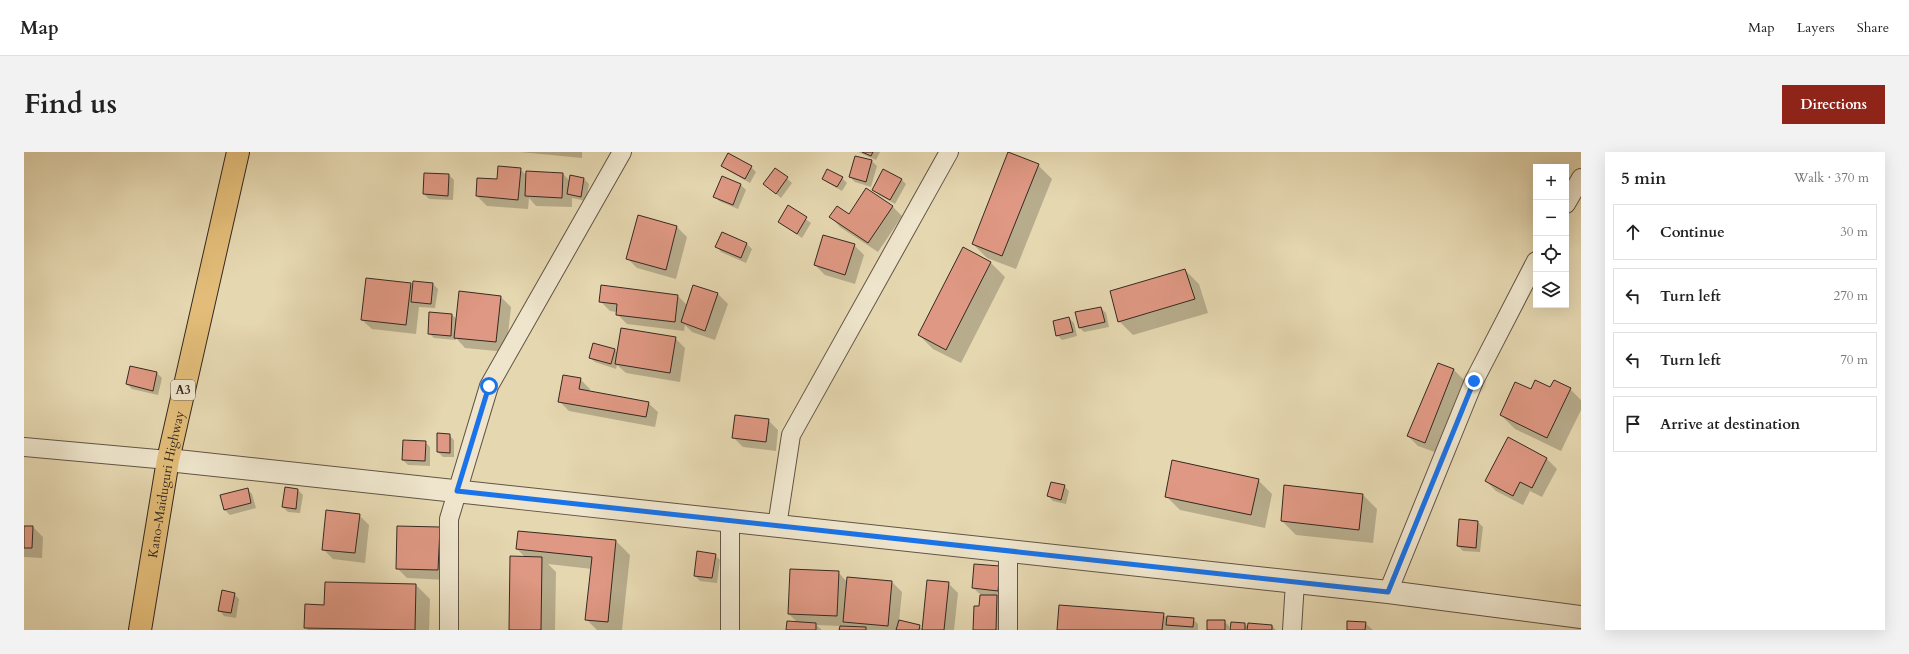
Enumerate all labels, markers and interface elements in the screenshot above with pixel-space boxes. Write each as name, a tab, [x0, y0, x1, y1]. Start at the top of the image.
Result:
text: Map	[20, 15, 59, 41]
text: Map	[1748, 18, 1775, 37]
text: Layers	[1797, 18, 1835, 37]
text: Share	[1857, 18, 1889, 37]
text: Find us	[24, 85, 117, 123]
button: Directions	[1782, 85, 1885, 124]
map controls	[1533, 164, 1569, 308]
button: +	[1533, 164, 1569, 200]
text: 5 min	[1621, 167, 1666, 190]
text: Walk · 370 m	[1794, 169, 1869, 187]
button: −	[1533, 200, 1569, 236]
icon: ahead	[1622, 221, 1644, 243]
text: Continue	[1660, 222, 1725, 242]
text: 30 m	[1840, 223, 1868, 241]
button: locate	[1533, 236, 1569, 272]
button: layers	[1533, 272, 1569, 308]
icon: left	[1622, 285, 1644, 307]
text: Turn left	[1660, 286, 1721, 306]
text: 270 m	[1834, 287, 1868, 305]
icon: left	[1622, 349, 1644, 371]
text: Turn left	[1660, 350, 1721, 370]
text: 70 m	[1840, 351, 1868, 369]
route end	[1465, 372, 1483, 390]
route start	[480, 377, 498, 395]
road number: A3	[171, 380, 195, 400]
street label: Kano-Maiduguri Highway	[144, 409, 189, 559]
icon: arrive	[1622, 413, 1644, 435]
text: Arrive at destination	[1660, 414, 1800, 434]

